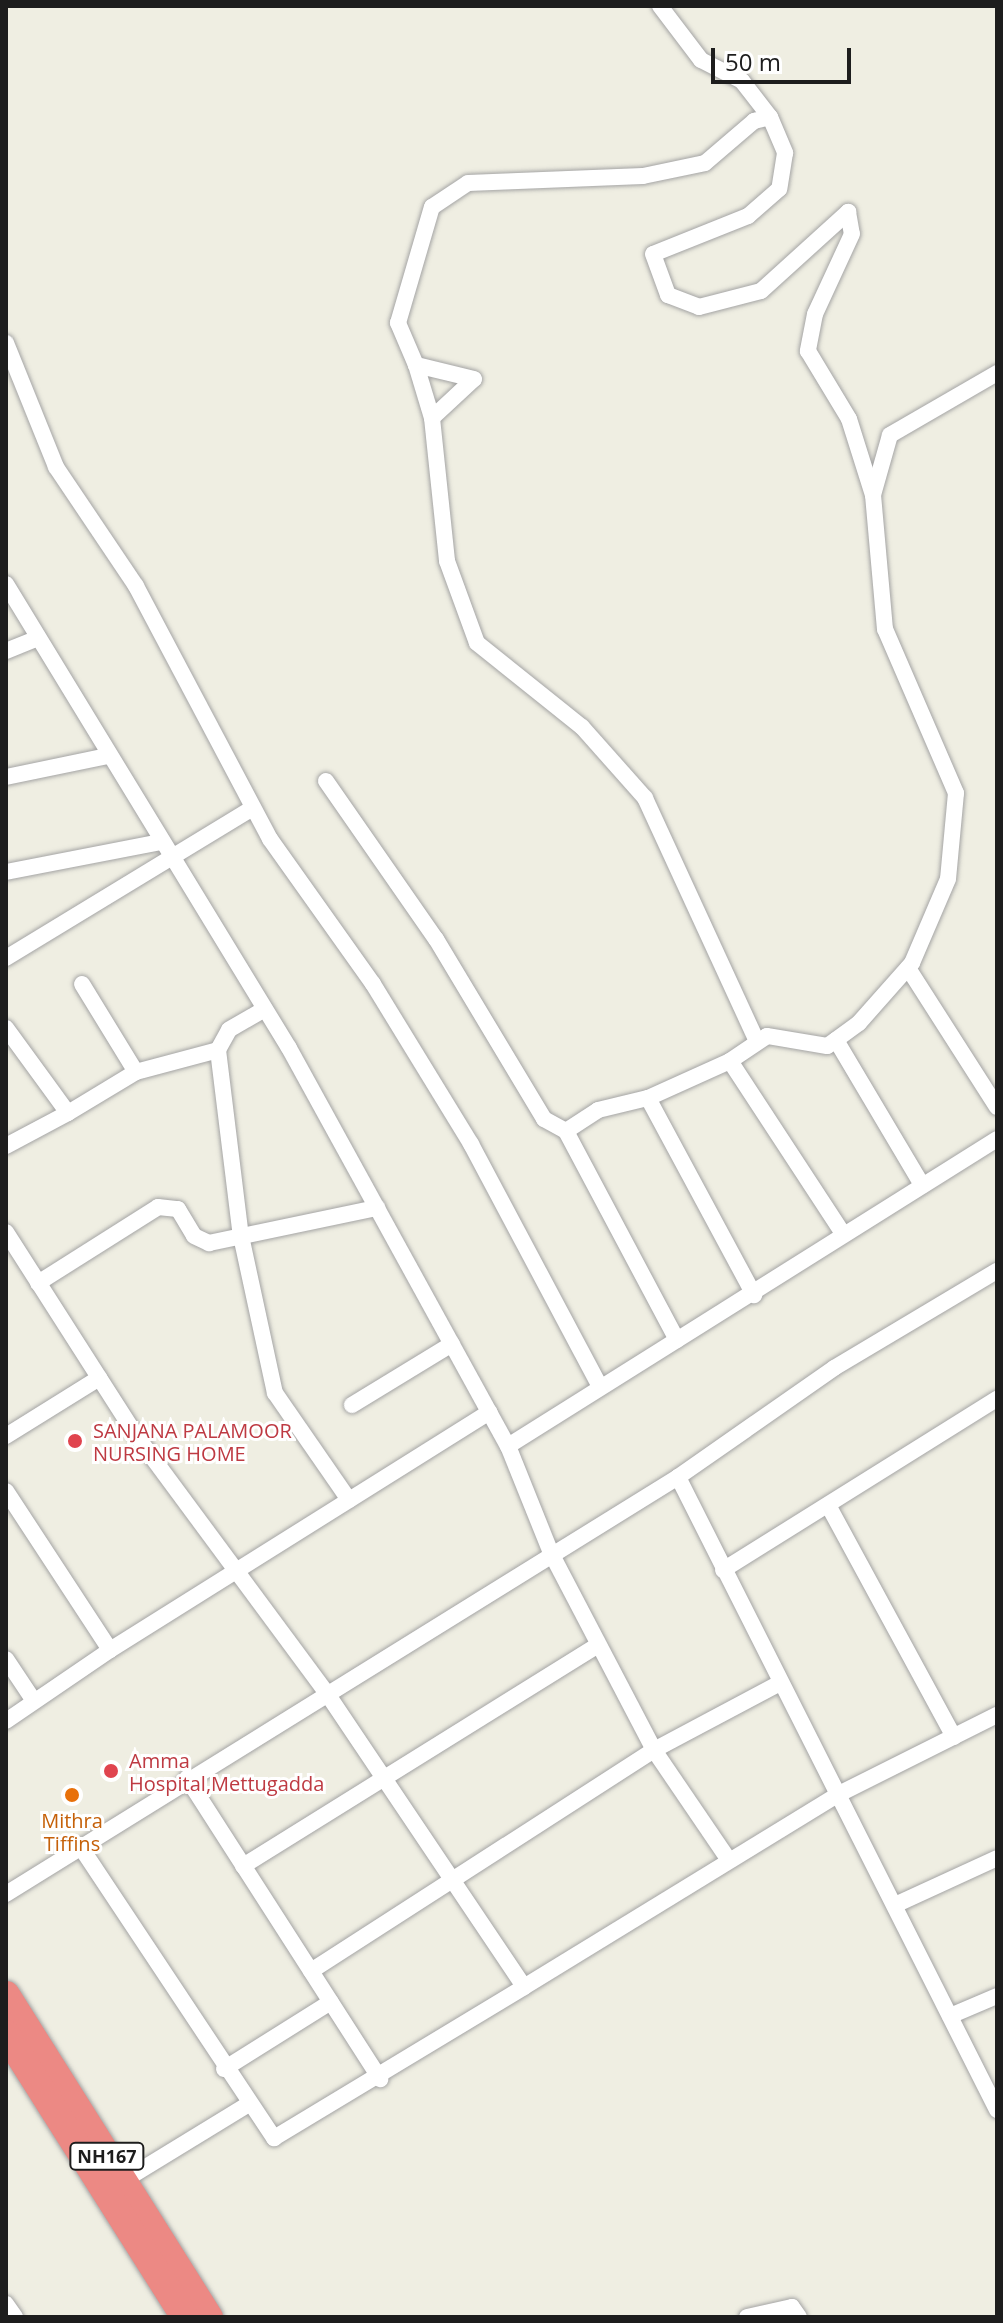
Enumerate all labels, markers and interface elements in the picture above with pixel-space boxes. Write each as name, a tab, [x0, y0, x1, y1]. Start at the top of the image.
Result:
scale bar	[715, 32, 855, 82]
text: 50 m	[725, 45, 781, 78]
place label: SANJANA PALAMOOR NURSING HOME	[93, 1418, 292, 1465]
marker: SANJANA PALAMOOR NURSING HOME	[64, 1430, 86, 1452]
place label: Amma Hospital,Mettugadda	[129, 1748, 324, 1795]
marker: Amma Hospital,Mettugadda	[100, 1760, 122, 1782]
marker: Mithra Tiffins	[63, 1786, 81, 1804]
place label: Mithra Tiffins	[41, 1808, 103, 1855]
road number: NH167	[69, 2142, 145, 2170]

